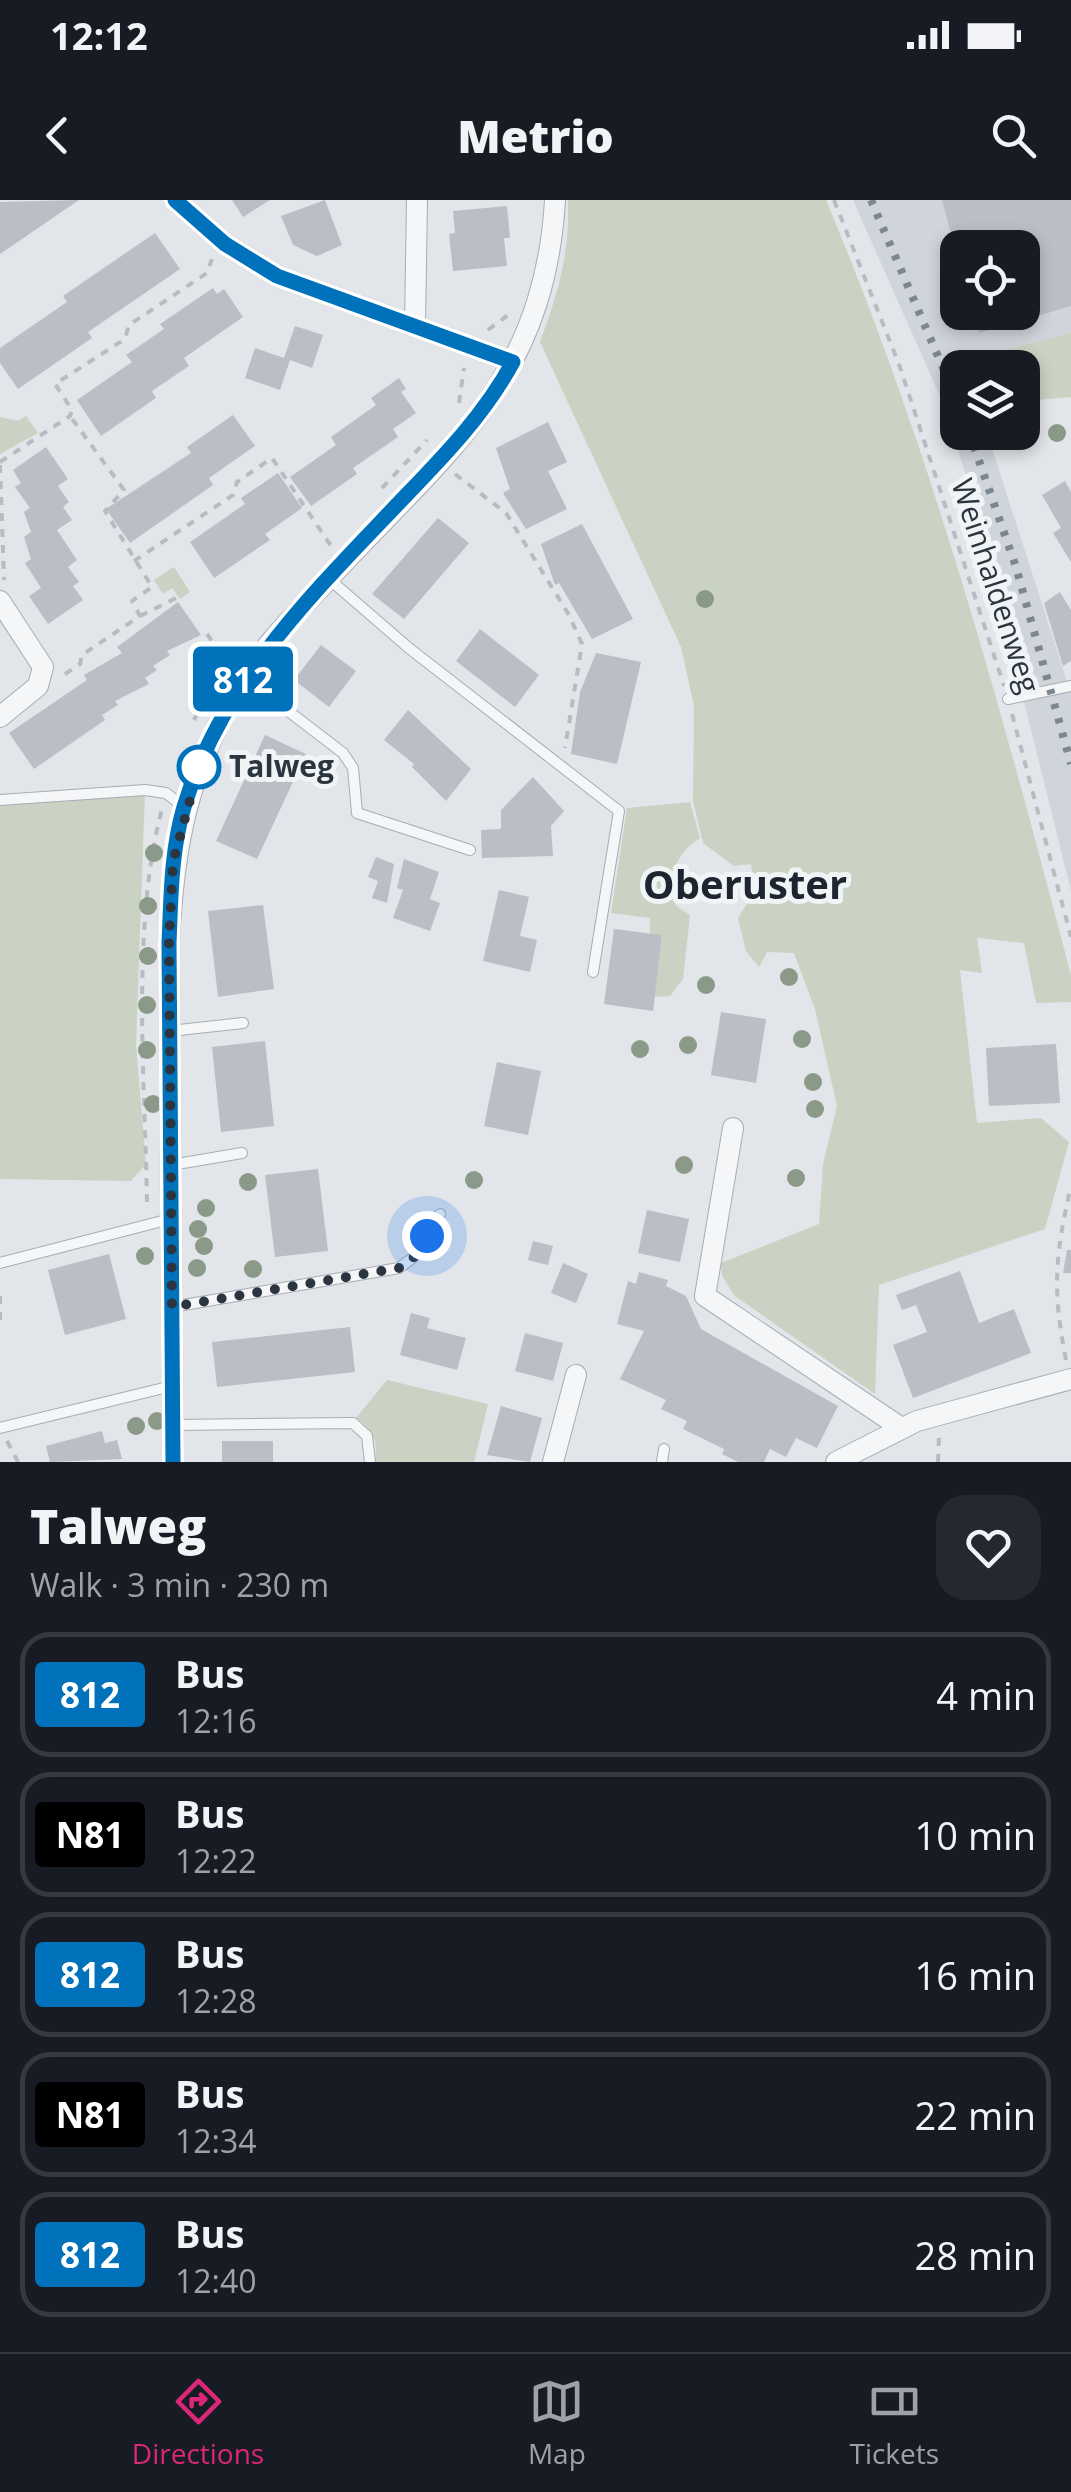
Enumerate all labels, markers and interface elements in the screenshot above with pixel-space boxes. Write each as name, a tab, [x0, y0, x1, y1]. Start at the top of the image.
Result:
text: 12:12	[50, 9, 148, 61]
text: Metrio	[457, 105, 614, 166]
icon: back	[30, 108, 85, 163]
icon: search	[986, 108, 1041, 163]
map controls	[940, 230, 1040, 450]
button: locate	[940, 230, 1040, 330]
button: layers	[940, 350, 1040, 450]
street label: Weinhaldenweg	[942, 473, 1050, 698]
line badge: 812	[186, 646, 300, 712]
text: 812	[213, 656, 273, 703]
place label: Talweg	[229, 745, 334, 786]
marker: Talweg	[178, 746, 220, 788]
district label: Oberuster	[643, 856, 847, 911]
your location	[402, 1211, 452, 1261]
text: Talweg	[30, 1493, 206, 1558]
button: heart	[936, 1495, 1041, 1600]
text: Walk · 3 min · 230 m	[30, 1563, 329, 1606]
text: Bus	[175, 1647, 244, 1699]
text: 4 min	[936, 1669, 1036, 1721]
text: 812	[60, 1671, 120, 1718]
text: 12:16	[175, 1699, 257, 1742]
text: Bus	[175, 1787, 244, 1839]
text: 10 min	[915, 1809, 1036, 1861]
text: N81	[56, 1811, 124, 1858]
text: 12:22	[175, 1839, 257, 1882]
text: Bus	[175, 1927, 244, 1979]
text: 16 min	[915, 1949, 1036, 2001]
text: 812	[60, 1951, 120, 1998]
text: 12:28	[175, 1979, 257, 2022]
text: Bus	[175, 2067, 244, 2119]
text: 22 min	[915, 2089, 1036, 2141]
text: N81	[56, 2091, 124, 2138]
text: 12:34	[175, 2119, 257, 2162]
text: Bus	[175, 2207, 244, 2259]
text: 28 min	[915, 2229, 1036, 2281]
text: 812	[60, 2231, 120, 2278]
text: 12:40	[175, 2259, 257, 2302]
tab: Directions	[132, 2374, 264, 2472]
tab: Map	[528, 2374, 586, 2472]
tab: Tickets	[849, 2374, 939, 2472]

